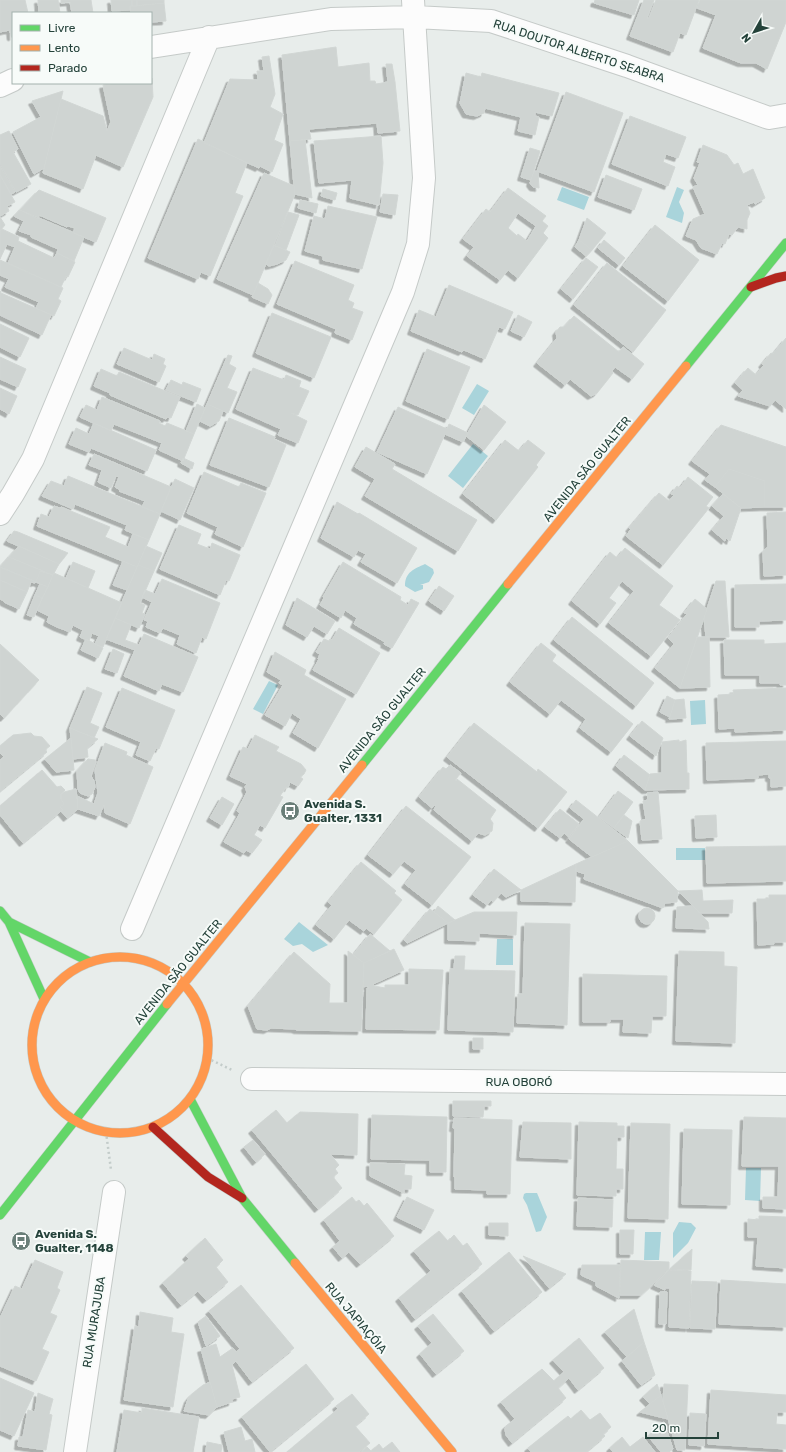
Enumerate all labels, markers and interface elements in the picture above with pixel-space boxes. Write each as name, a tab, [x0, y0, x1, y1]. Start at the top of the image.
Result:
legend	[12, 12, 152, 84]
north arrow	[734, 12, 774, 52]
street label: RUA DOUTOR ALBERTO SEABRA	[492, 17, 666, 85]
text: Livre	[48, 21, 76, 35]
text: N	[739, 31, 754, 45]
text: Lento	[48, 41, 80, 55]
text: Parado	[48, 61, 87, 75]
street label: AVENIDA SÃO GUALTER	[540, 414, 634, 524]
street label: AVENIDA SÃO GUALTER	[335, 665, 429, 775]
place label: Avenida S. Gualter, 1331	[304, 797, 382, 825]
bus stop icon: Avenida S. Gualter, 1331	[279, 800, 301, 822]
street label: AVENIDA SÃO GUALTER	[131, 917, 225, 1027]
street label: RUA OBORÓ	[485, 1075, 553, 1089]
place label: Avenida S. Gualter, 1148	[35, 1227, 114, 1255]
bus stop icon: Avenida S. Gualter, 1148	[10, 1230, 32, 1252]
street label: RUA MURAJUBA	[80, 1275, 108, 1369]
street label: RUA JAPIAÇÓIA	[322, 1280, 390, 1356]
scale bar	[646, 1414, 718, 1440]
text: 20 m	[652, 1421, 680, 1435]

